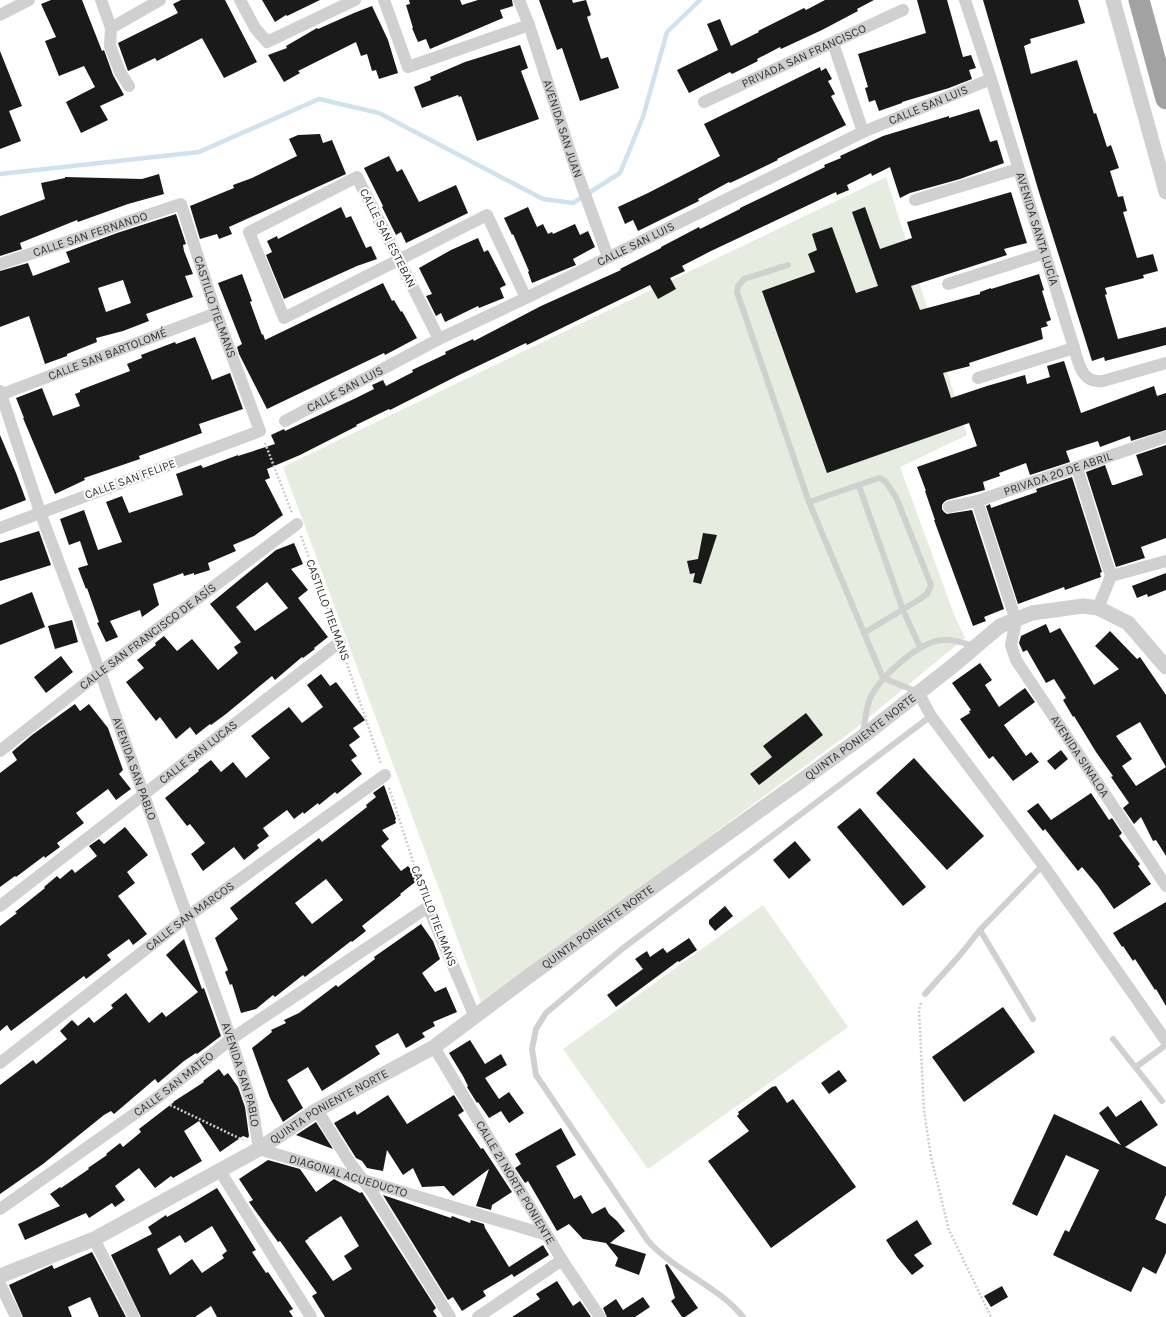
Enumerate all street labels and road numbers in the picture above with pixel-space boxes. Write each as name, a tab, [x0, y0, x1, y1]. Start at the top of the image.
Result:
street label: PRIVADA SAN FRANCISCO	[739, 21, 869, 91]
street label: AVENIDA SAN JUAN	[540, 78, 585, 180]
street label: CALLE SAN LUIS	[887, 82, 970, 128]
street label: AVENIDA SANTA LUCÍA	[1013, 170, 1061, 287]
street label: CALLE SAN ESTEBAN	[357, 186, 419, 290]
street label: CALLE SAN FERNANDO	[31, 209, 149, 260]
street label: CALLE SAN LUIS	[595, 219, 677, 269]
street label: CASTILLO TIELMANS	[191, 254, 239, 360]
street label: CALLE SAN BARTOLOMÉ	[46, 324, 169, 383]
street label: CALLE SAN LUIS	[304, 363, 386, 415]
street label: PRIVADA 20 DE ABRIL	[1002, 449, 1114, 498]
street label: CALLE SAN FELIPE	[83, 456, 177, 502]
street label: CASTILLO TIELMANS	[303, 557, 353, 663]
street label: CALLE SAN FRANCISCO DE ASÍS	[77, 580, 219, 692]
street label: QUINTA PONIENTE NORTE	[802, 691, 919, 783]
street label: AVENIDA SINALOA	[1048, 713, 1112, 800]
street label: AVENIDA SAN PABLO	[110, 715, 159, 822]
street label: CALLE SAN LUCAS	[156, 717, 240, 787]
street label: CASTILLO TIELMANS	[408, 864, 460, 968]
street label: CALLE SAN MARCOS	[143, 878, 237, 954]
street label: QUINTA PONIENTE NORTE	[539, 882, 657, 972]
street label: AVENIDA SAN PABLO	[219, 1020, 262, 1128]
street label: CALLE SAN MATEO	[131, 1048, 217, 1119]
street label: QUINTA PONIENTE NORTE	[267, 1066, 391, 1147]
street label: CALLE 21 NORTE PONIENTE	[473, 1118, 558, 1247]
street label: DIAGONAL ACUEDUCTO	[287, 1151, 409, 1200]

